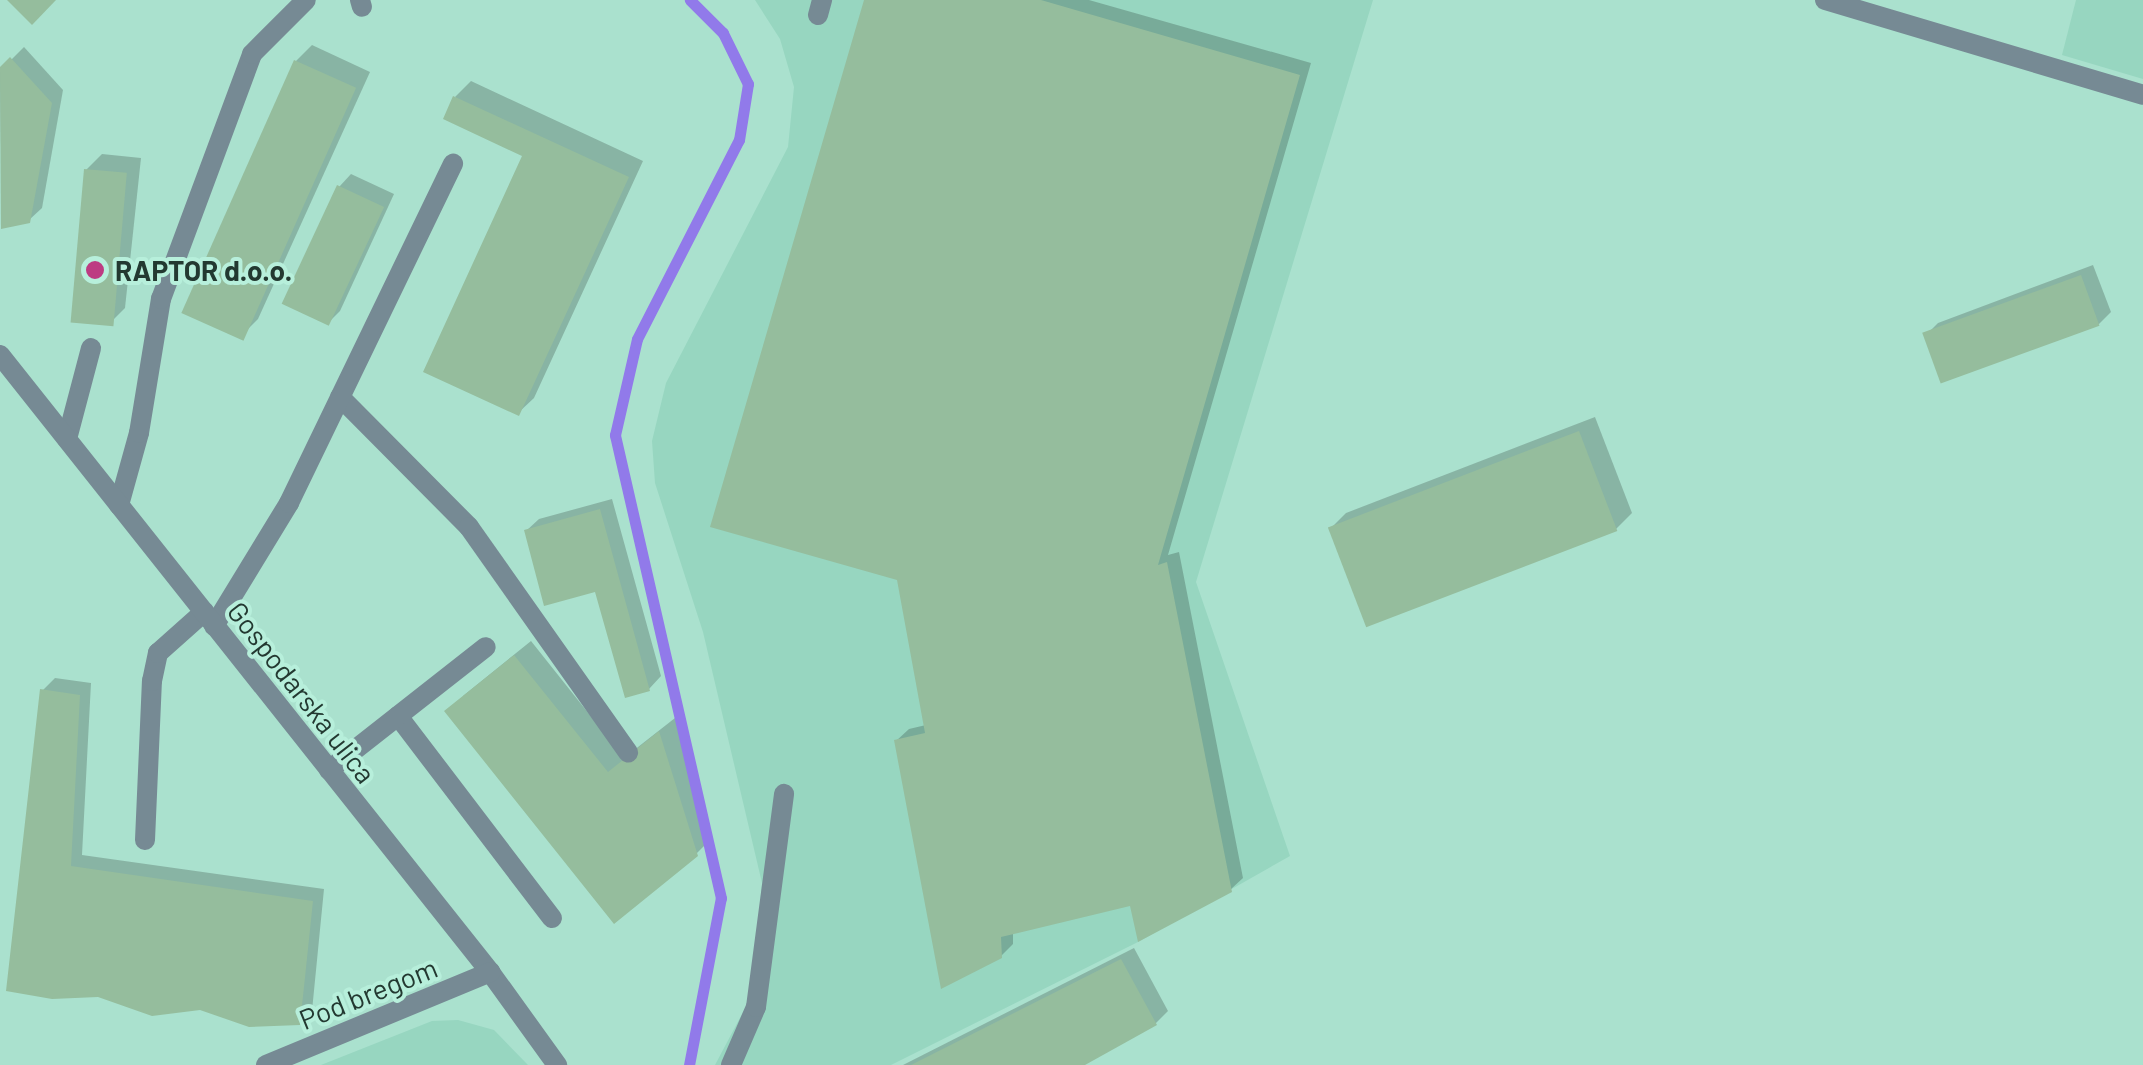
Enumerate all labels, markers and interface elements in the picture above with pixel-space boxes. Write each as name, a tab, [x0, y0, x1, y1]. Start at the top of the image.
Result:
place label: RAPTOR d.o.o.	[115, 253, 292, 287]
marker: RAPTOR d.o.o.	[84, 259, 106, 281]
street label: Gospodarska ulica	[221, 595, 383, 789]
street label: Pod bregom	[294, 950, 442, 1036]

